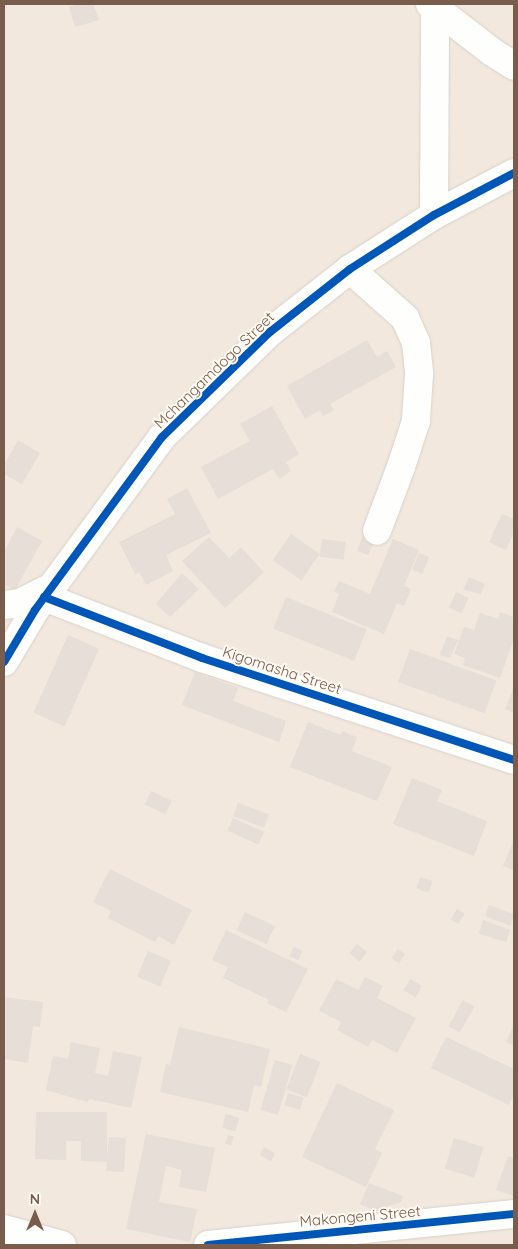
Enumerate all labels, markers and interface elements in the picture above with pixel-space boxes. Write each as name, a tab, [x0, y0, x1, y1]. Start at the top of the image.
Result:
street label: Mchangamdogo Street	[150, 308, 278, 432]
street label: Kigomasha Street	[220, 642, 344, 698]
north arrow	[10, 1189, 60, 1239]
text: N	[30, 1190, 40, 1208]
street label: Makongeni Street	[299, 1202, 421, 1230]

